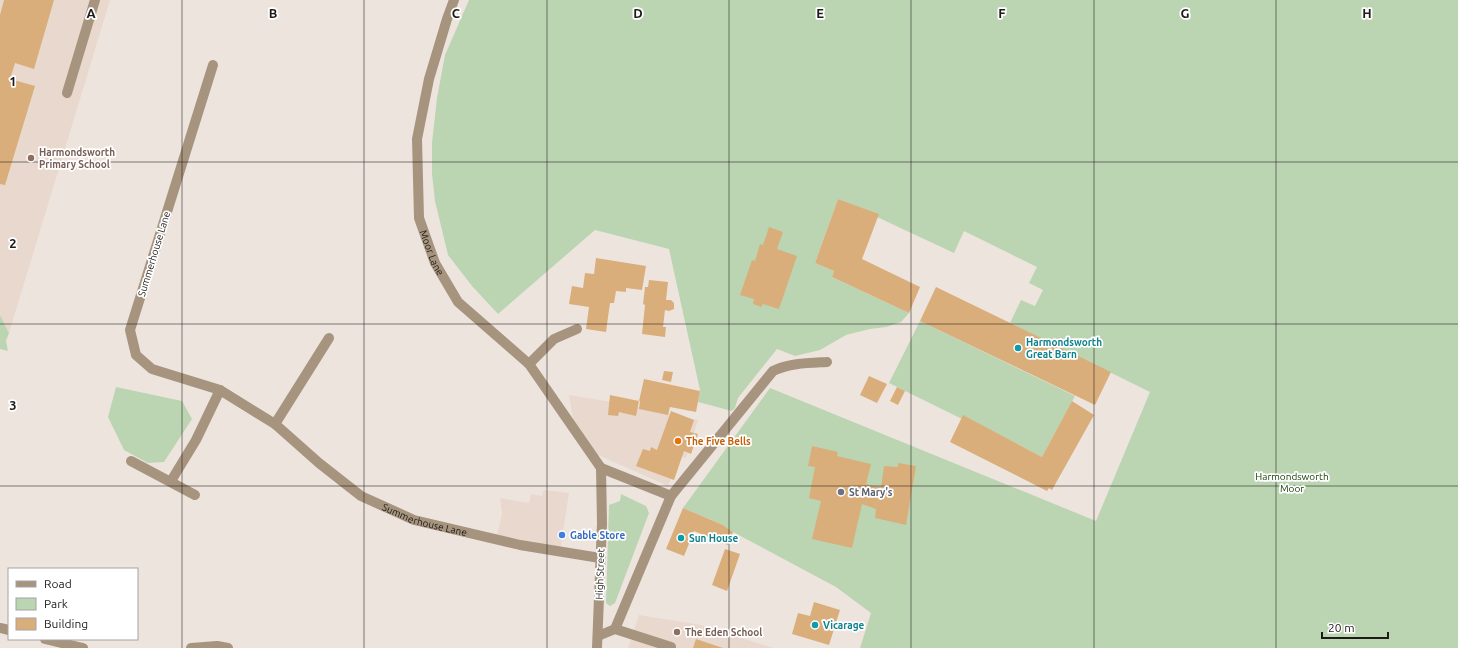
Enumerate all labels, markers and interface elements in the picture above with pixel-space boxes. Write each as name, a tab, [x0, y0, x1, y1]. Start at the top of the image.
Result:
text: A	[86, 6, 96, 20]
text: B	[269, 6, 278, 20]
text: C	[452, 6, 461, 20]
text: D	[633, 6, 643, 20]
text: E	[816, 6, 824, 20]
text: F	[998, 6, 1006, 20]
text: G	[1181, 6, 1190, 20]
text: H	[1362, 6, 1372, 20]
text: 1	[9, 74, 17, 88]
place label: Harmondsworth Primary School	[39, 147, 115, 170]
marker: Harmondsworth Primary School	[26, 153, 36, 163]
street label: Summerhouse Lane	[136, 210, 172, 298]
street label: Moor Lane	[418, 228, 446, 277]
text: 2	[9, 236, 17, 250]
place label: Harmondsworth Great Barn	[1026, 337, 1102, 360]
marker: Harmondsworth Great Barn	[1013, 343, 1023, 353]
text: 3	[9, 398, 17, 412]
marker: The Five Bells	[673, 436, 683, 446]
place label: The Five Bells	[686, 436, 751, 447]
park label: Harmondsworth Moor	[1255, 471, 1329, 494]
marker: St Mary's	[836, 487, 846, 497]
place label: St Mary's	[849, 487, 893, 498]
street label: Summerhouse Lane	[381, 501, 468, 538]
marker: Gable Store	[557, 530, 567, 540]
place label: Gable Store	[570, 530, 625, 541]
marker: Sun House	[676, 533, 686, 543]
place label: Sun House	[689, 533, 739, 544]
street label: High Street	[594, 548, 606, 600]
legend	[8, 568, 138, 640]
text: Road	[44, 577, 72, 590]
text: Park	[44, 597, 68, 610]
scale bar	[1322, 614, 1388, 640]
text: Building	[44, 617, 88, 630]
marker: Vicarage	[810, 620, 820, 630]
place label: Vicarage	[823, 620, 865, 631]
text: 20 m	[1328, 621, 1355, 634]
marker: The Eden School	[672, 627, 682, 637]
place label: The Eden School	[685, 627, 762, 638]

